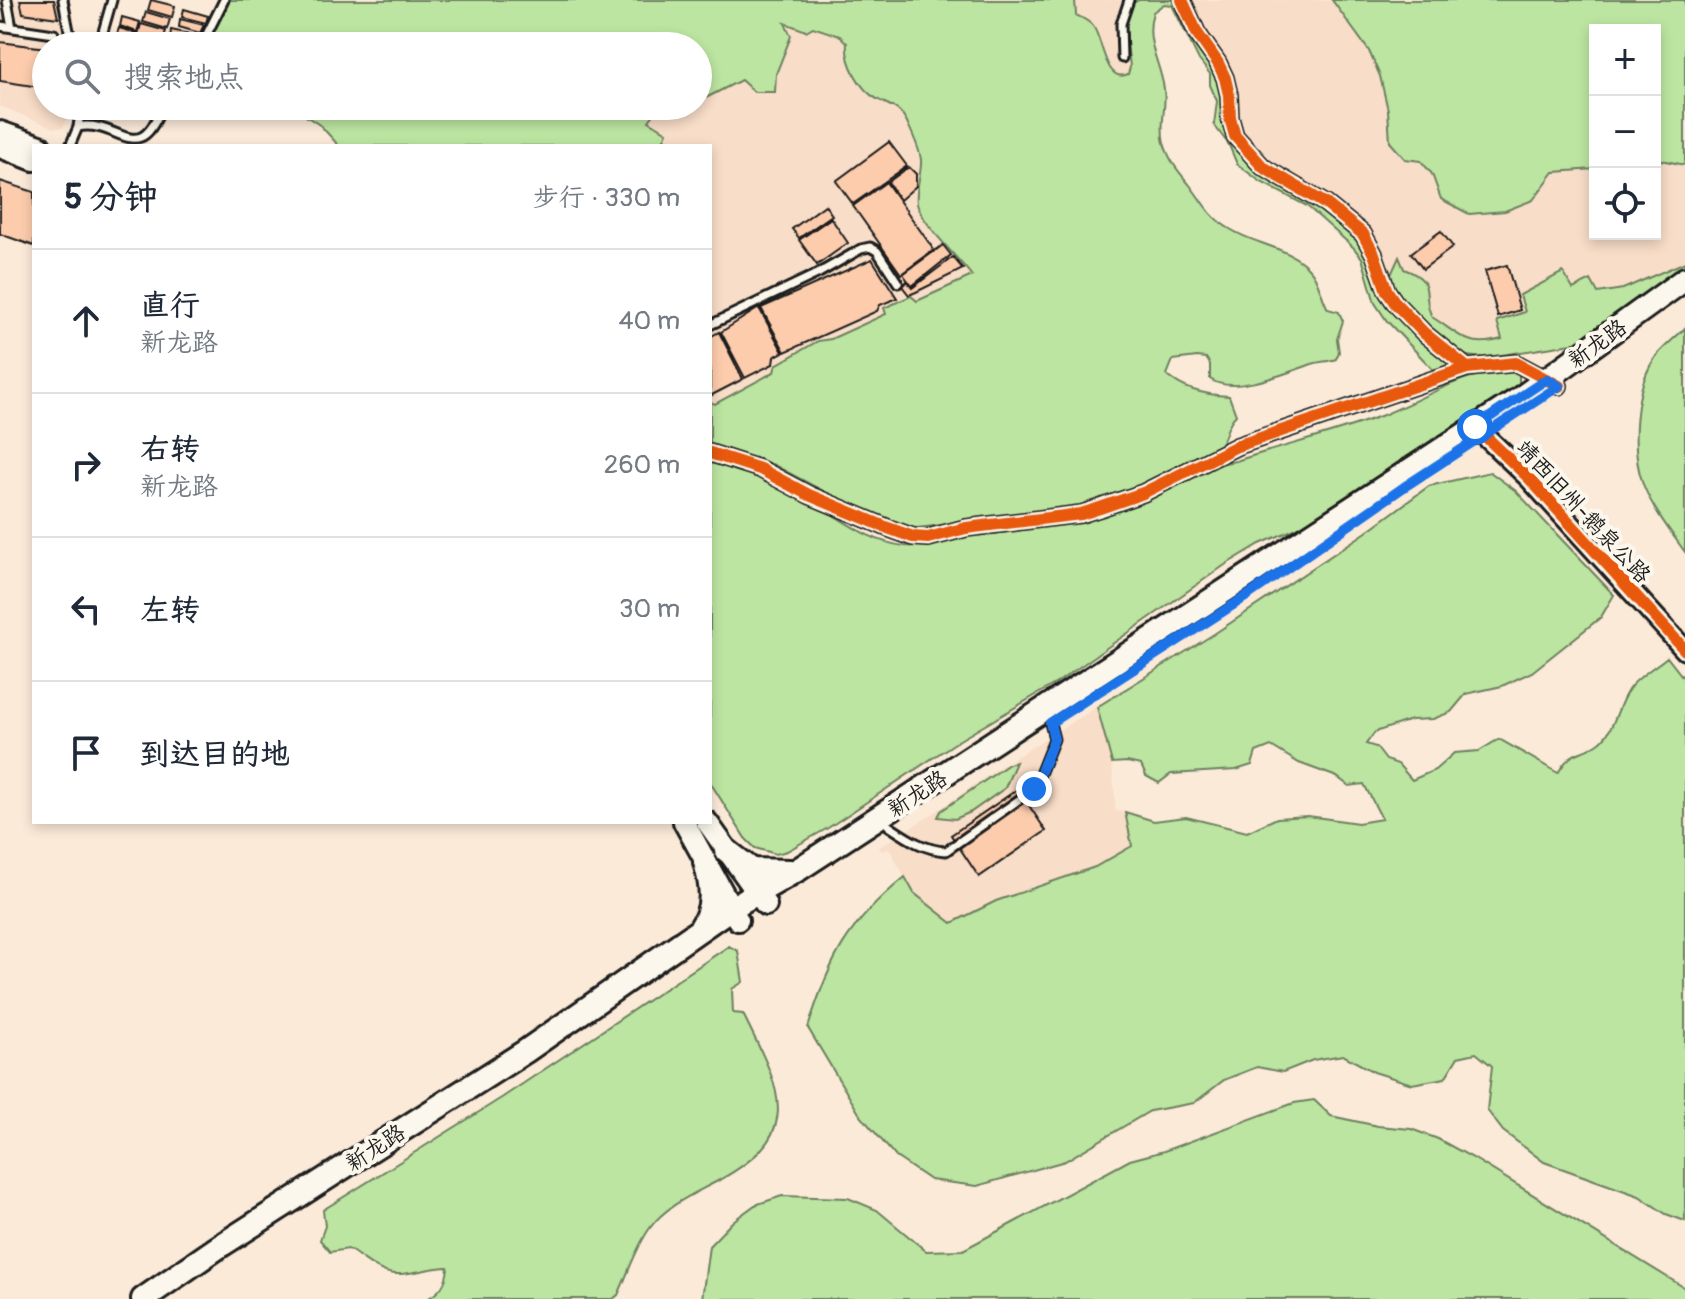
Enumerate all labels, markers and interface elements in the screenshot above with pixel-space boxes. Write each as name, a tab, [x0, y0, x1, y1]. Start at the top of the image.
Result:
map controls	[1589, 24, 1661, 240]
button: +	[1589, 24, 1661, 96]
search box	[32, 32, 712, 120]
icon: search	[60, 54, 104, 98]
text: 搜索地点	[124, 59, 244, 96]
button: −	[1589, 96, 1661, 168]
button: locate	[1589, 168, 1661, 240]
text: 5 分钟	[64, 176, 158, 219]
text: 步行 · 330 m	[533, 182, 680, 214]
text: 直行	[140, 287, 200, 324]
icon: ahead	[64, 299, 108, 343]
text: 40 m	[618, 305, 680, 337]
street label: 新龙路	[1563, 313, 1633, 375]
text: 新龙路	[140, 327, 218, 359]
route start	[1457, 409, 1493, 445]
text: 右转	[140, 431, 200, 468]
street label: 靖西旧州-鹅泉公路	[1510, 434, 1657, 589]
icon: right	[64, 443, 108, 487]
text: 260 m	[604, 449, 680, 481]
text: 新龙路	[140, 471, 218, 503]
icon: left	[64, 587, 108, 631]
text: 左转	[140, 592, 200, 629]
text: 30 m	[619, 593, 680, 625]
icon: arrive	[64, 731, 108, 775]
text: 到达目的地	[140, 736, 290, 773]
street label: 新龙路	[882, 764, 953, 824]
route end	[1016, 771, 1052, 807]
street label: 新龙路	[340, 1118, 411, 1178]

